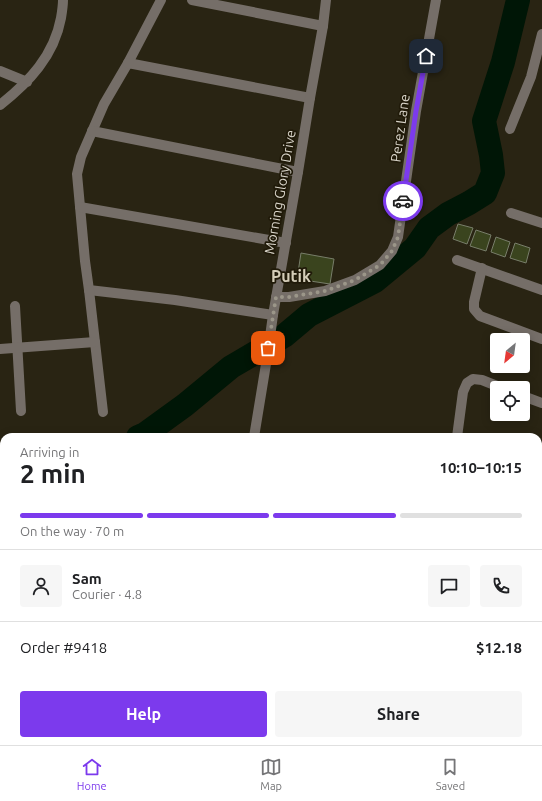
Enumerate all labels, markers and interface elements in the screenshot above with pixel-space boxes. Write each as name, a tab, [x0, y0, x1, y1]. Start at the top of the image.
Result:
pin	[409, 39, 443, 73]
icon: home	[415, 45, 437, 67]
street label: Perez Lane	[387, 93, 413, 163]
street label: Morning Glory Drive	[261, 129, 299, 255]
courier	[383, 181, 423, 221]
icon: car	[392, 190, 414, 212]
district label: Putik	[271, 267, 311, 285]
pin	[251, 331, 285, 365]
north arrow	[490, 333, 530, 373]
map controls	[490, 333, 530, 421]
icon: bag	[257, 337, 279, 359]
button: locate	[490, 381, 530, 421]
text: Arriving in	[20, 445, 79, 459]
text: 2 min	[20, 459, 86, 488]
text: 10:10–10:15	[439, 459, 522, 476]
text: On the way · 70 m	[20, 524, 124, 538]
button: person	[20, 565, 62, 607]
button: chat	[428, 565, 470, 607]
button: phone	[480, 565, 522, 607]
text: Sam	[72, 570, 102, 587]
text: Courier · 4.8	[72, 587, 142, 601]
text: Order #9418	[20, 639, 107, 656]
text: $12.18	[476, 639, 522, 656]
button: Help	[20, 691, 267, 737]
button: Share	[275, 691, 522, 737]
tab: Home	[77, 756, 107, 792]
tab: Map	[260, 756, 282, 792]
tab: Saved	[436, 756, 465, 792]

